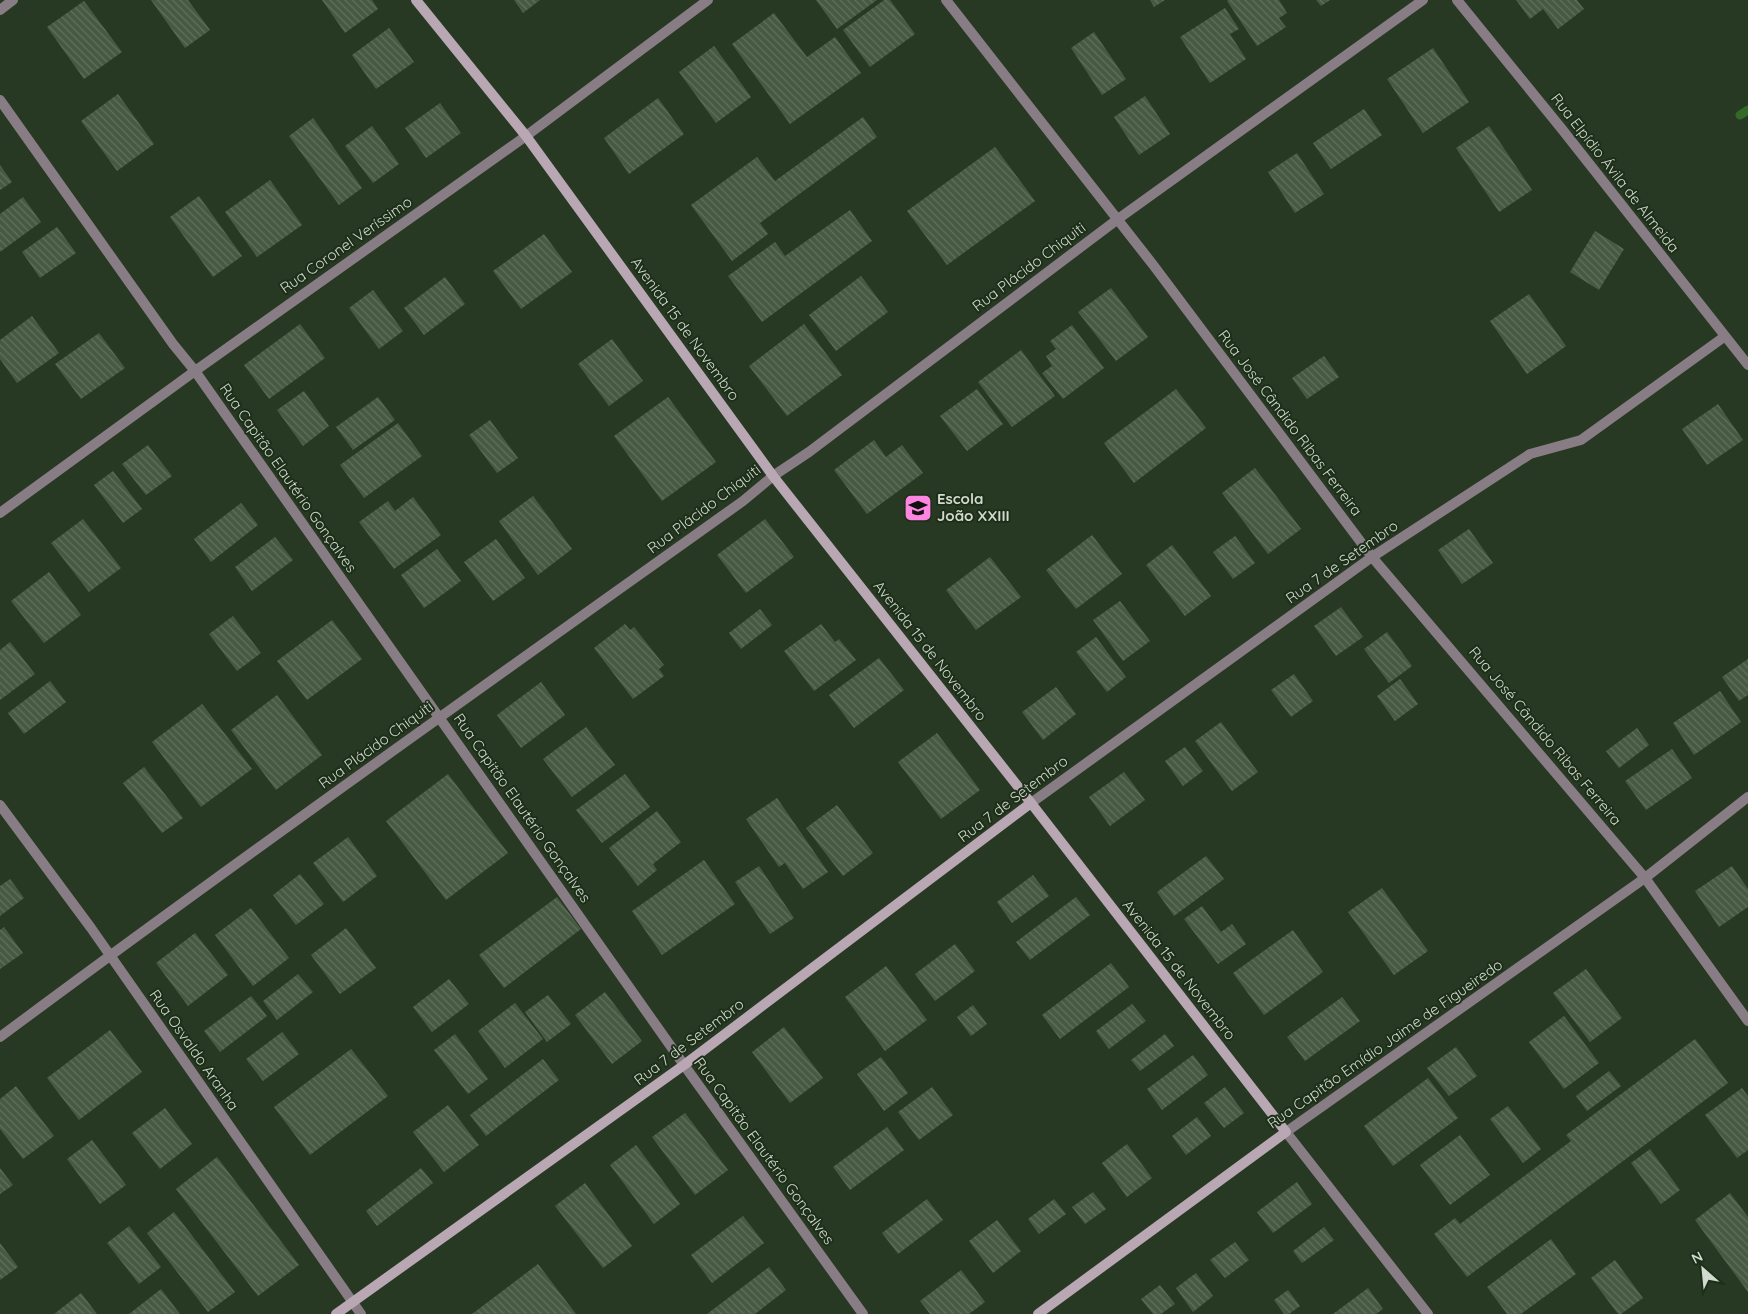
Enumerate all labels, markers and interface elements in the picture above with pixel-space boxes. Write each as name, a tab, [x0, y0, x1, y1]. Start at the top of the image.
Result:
street label: Rua Elpídio Ávila de Almeida	[1547, 89, 1684, 256]
street label: Rua Coronel Veríssimo	[276, 192, 415, 297]
street label: Rua Plácido Chiquiti	[968, 218, 1089, 315]
street label: Avenida 15 de Novembro	[627, 253, 744, 404]
street label: Rua José Cândido Ribas Ferreira	[1214, 326, 1367, 519]
street label: Rua Capitão Elautério Gonçalves	[216, 379, 361, 576]
street label: Rua Plácido Chiquiti	[643, 460, 764, 557]
place label: Escola João XXIII	[937, 489, 1010, 525]
school or university icon: Escola João XXIII	[903, 493, 933, 523]
street label: Rua 7 de Setembro	[1282, 516, 1402, 607]
street label: Avenida 15 de Novembro	[870, 577, 991, 725]
street label: Rua José Cândido Ribas Ferreira	[1465, 642, 1626, 829]
street label: Rua Plácido Chiquiti	[315, 697, 437, 793]
street label: Rua Capitão Elautério Gonçalves	[450, 709, 595, 906]
street label: Rua 7 de Setembro	[954, 751, 1071, 846]
street label: Avenida 15 de Novembro	[1119, 896, 1240, 1044]
street label: Rua Capitão Emídio Jaime de Figueiredo	[1263, 955, 1506, 1133]
street label: Rua Osvaldo Aranha	[146, 986, 243, 1114]
street label: Rua 7 de Setembro	[630, 994, 747, 1089]
street label: Rua Capitão Elautério Gonçalves	[690, 1053, 839, 1248]
north arrow	[1678, 1244, 1728, 1294]
text: N	[1688, 1247, 1706, 1268]

